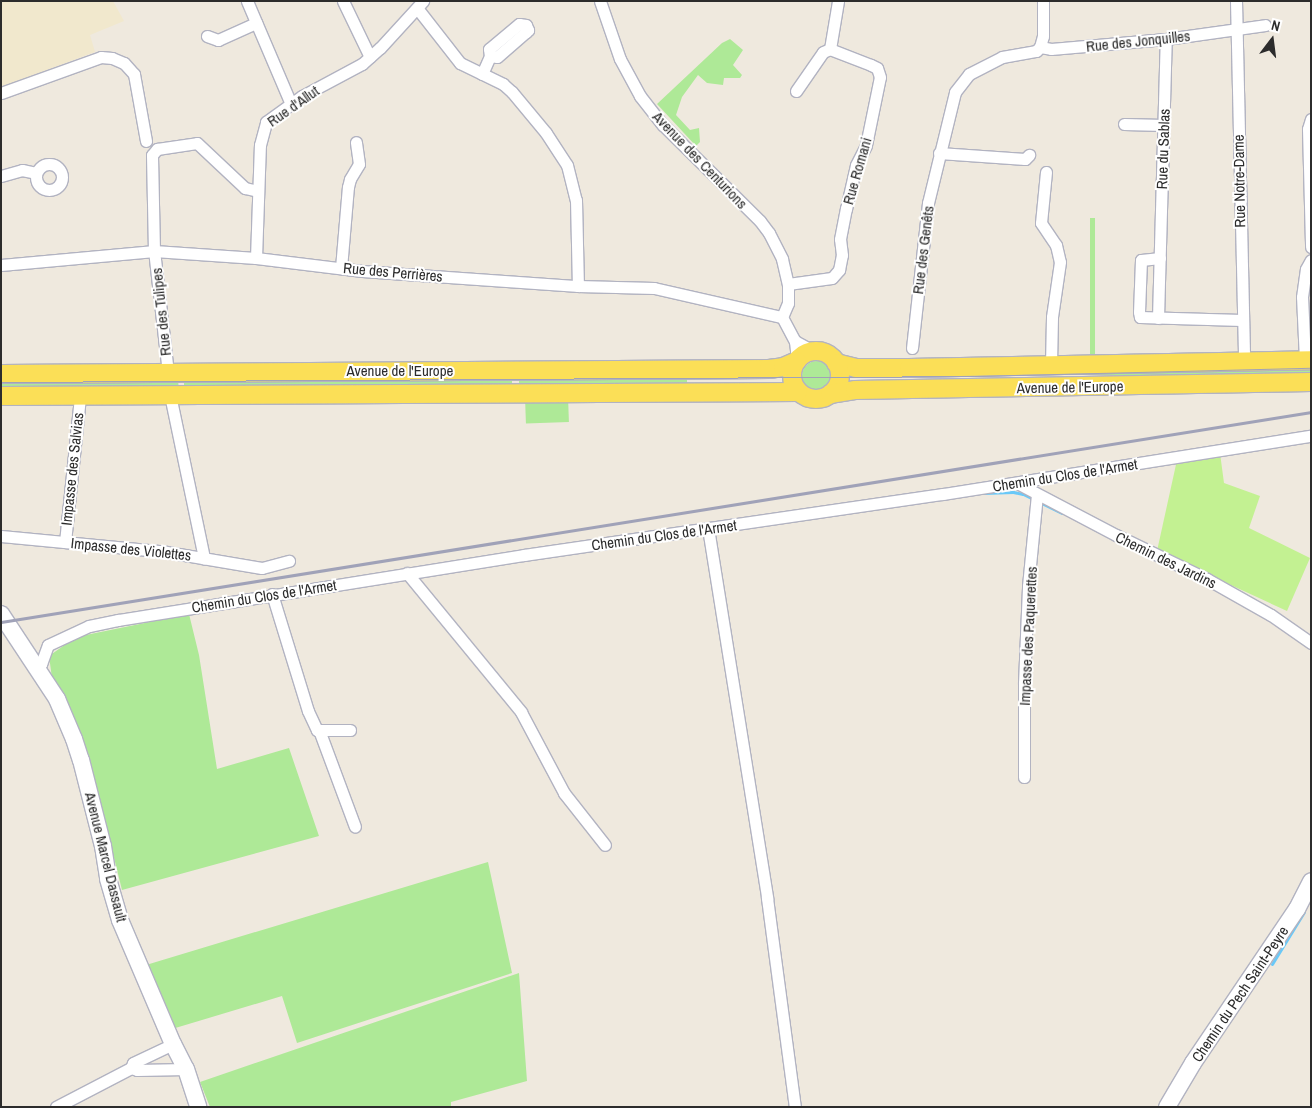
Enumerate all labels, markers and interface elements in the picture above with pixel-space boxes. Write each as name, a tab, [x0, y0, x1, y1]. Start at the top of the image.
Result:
north arrow	[1247, 15, 1297, 65]
text: N	[1270, 16, 1282, 35]
street label: Rue des Jonquilles	[1085, 27, 1191, 55]
street label: Rue d'Allut	[264, 82, 322, 130]
street label: Avenue des Centurions	[649, 108, 751, 212]
street label: Rue du Sablas	[1153, 108, 1173, 190]
street label: Rue Notre-Dame	[1229, 134, 1249, 228]
street label: Rue Romani	[839, 135, 875, 207]
street label: Rue des Genêts	[909, 205, 937, 295]
street label: Rue des Perrières	[343, 259, 443, 285]
street label: Rue des Tulipes	[147, 267, 175, 357]
street label: Avenue de l'Europe	[347, 362, 453, 380]
street label: Avenue de l'Europe	[1016, 377, 1124, 397]
street label: Impasse des Salvias	[57, 412, 87, 526]
street label: Chemin du Clos de l'Armet	[991, 455, 1139, 495]
street label: Chemin du Clos de l'Armet	[590, 516, 738, 554]
street label: Chemin des Jardins	[1113, 528, 1219, 592]
street label: Impasse des Violettes	[70, 534, 192, 564]
street label: Impasse des Paquerettes	[1015, 566, 1041, 706]
street label: Chemin du Clos de l'Armet	[190, 576, 338, 616]
street label: Avenue Marcel Dassault	[81, 790, 131, 924]
street label: Chemin du Pech Saint-Peyre	[1188, 923, 1292, 1065]

